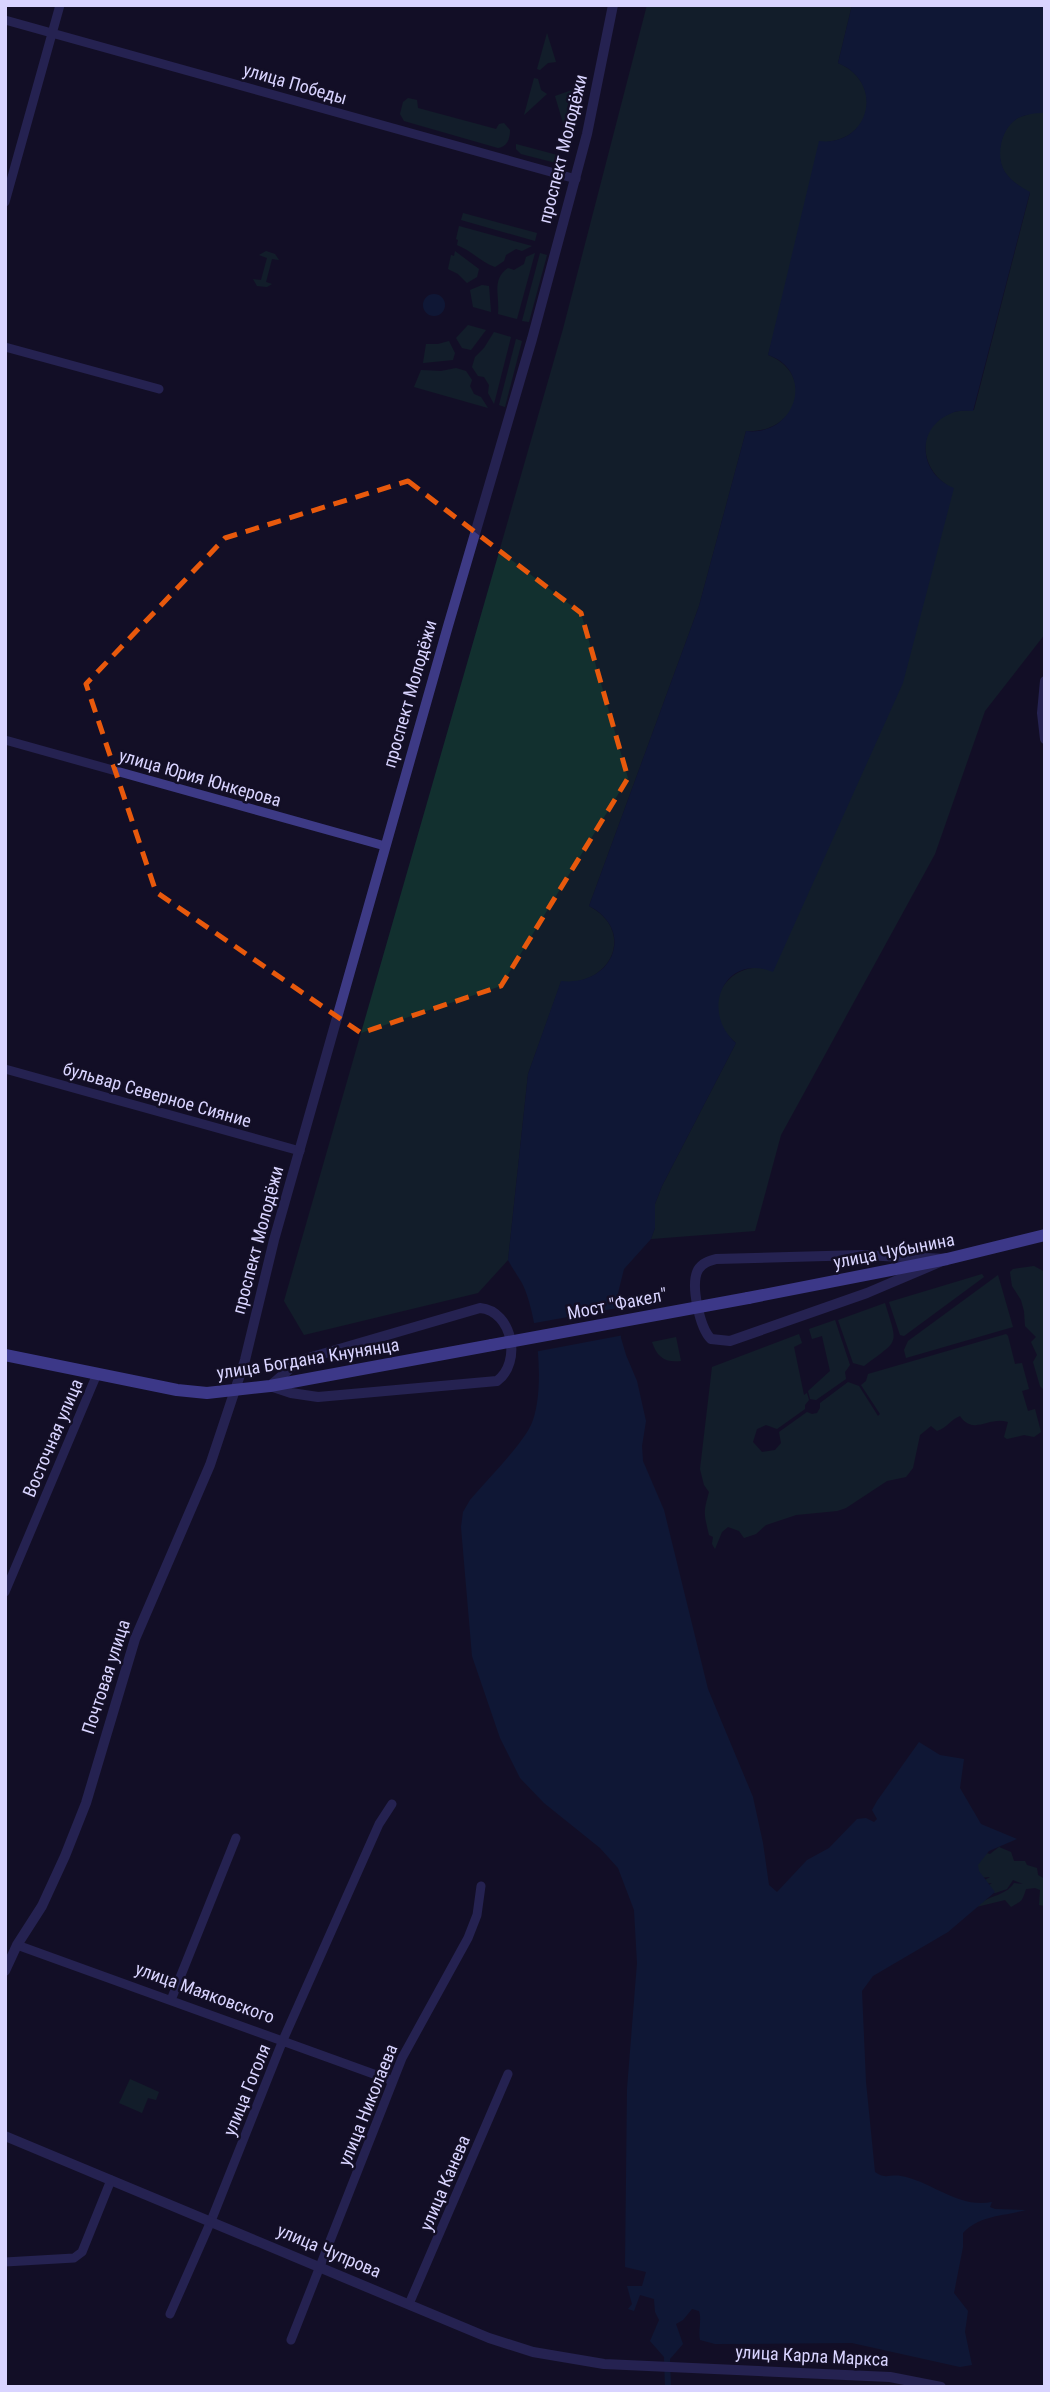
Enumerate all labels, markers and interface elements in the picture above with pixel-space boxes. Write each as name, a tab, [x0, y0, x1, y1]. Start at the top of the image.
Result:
street label: улица Победы	[241, 59, 349, 108]
street label: проспект Молодёжи	[534, 72, 591, 226]
street label: проспект Молодёжи	[378, 618, 441, 770]
street label: улица Юрия Юнкерова	[117, 744, 284, 811]
street label: бульвар Северное Сияние	[61, 1058, 254, 1131]
street label: проспект Молодёжи	[228, 1163, 287, 1316]
street label: улица Чубынина	[831, 1228, 956, 1273]
street label: Мост "Факел"	[565, 1284, 669, 1323]
street label: улица Богдана Кнунянца	[215, 1334, 401, 1383]
street label: Восточная улица	[18, 1376, 87, 1500]
street label: Почтовая улица	[77, 1617, 134, 1737]
street label: улица Маяковского	[133, 1958, 278, 2027]
street label: улица Гоголя	[219, 2041, 274, 2139]
street label: улица Николаева	[334, 2041, 401, 2169]
street label: улица Канева	[415, 2132, 474, 2234]
street label: улица Чупрова	[274, 2219, 384, 2282]
street label: улица Карла Маркса	[735, 2341, 889, 2370]

